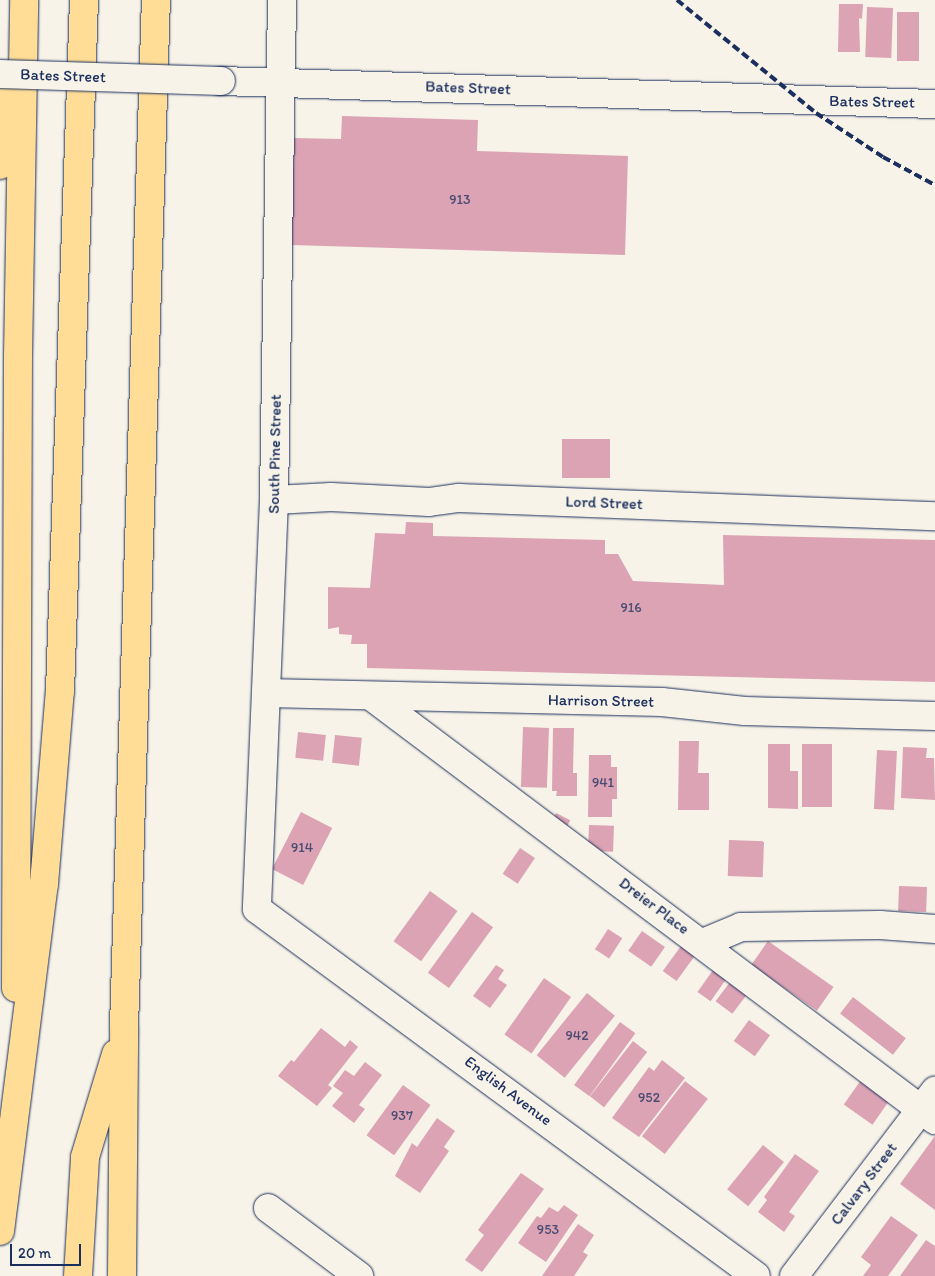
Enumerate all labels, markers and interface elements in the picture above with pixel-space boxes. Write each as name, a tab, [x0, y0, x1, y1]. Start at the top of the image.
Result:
street label: Bates Street	[20, 65, 106, 87]
street label: Bates Street	[425, 77, 511, 99]
street label: Bates Street	[829, 92, 915, 112]
house number: 913	[449, 192, 471, 208]
street label: South Pine Street	[264, 394, 286, 514]
street label: Lord Street	[565, 492, 643, 514]
house number: 916	[620, 600, 642, 616]
street label: Harrison Street	[548, 690, 654, 712]
house number: 941	[592, 775, 614, 791]
house number: 914	[291, 840, 313, 856]
street label: Dreier Place	[615, 873, 693, 939]
house number: 942	[565, 1028, 589, 1044]
street label: English Avenue	[461, 1052, 555, 1130]
house number: 952	[638, 1090, 660, 1106]
house number: 937	[391, 1108, 413, 1124]
street label: Calvary Street	[827, 1139, 901, 1229]
house number: 953	[537, 1222, 559, 1238]
scale bar	[12, 1234, 84, 1266]
text: 20 m	[18, 1244, 51, 1262]

